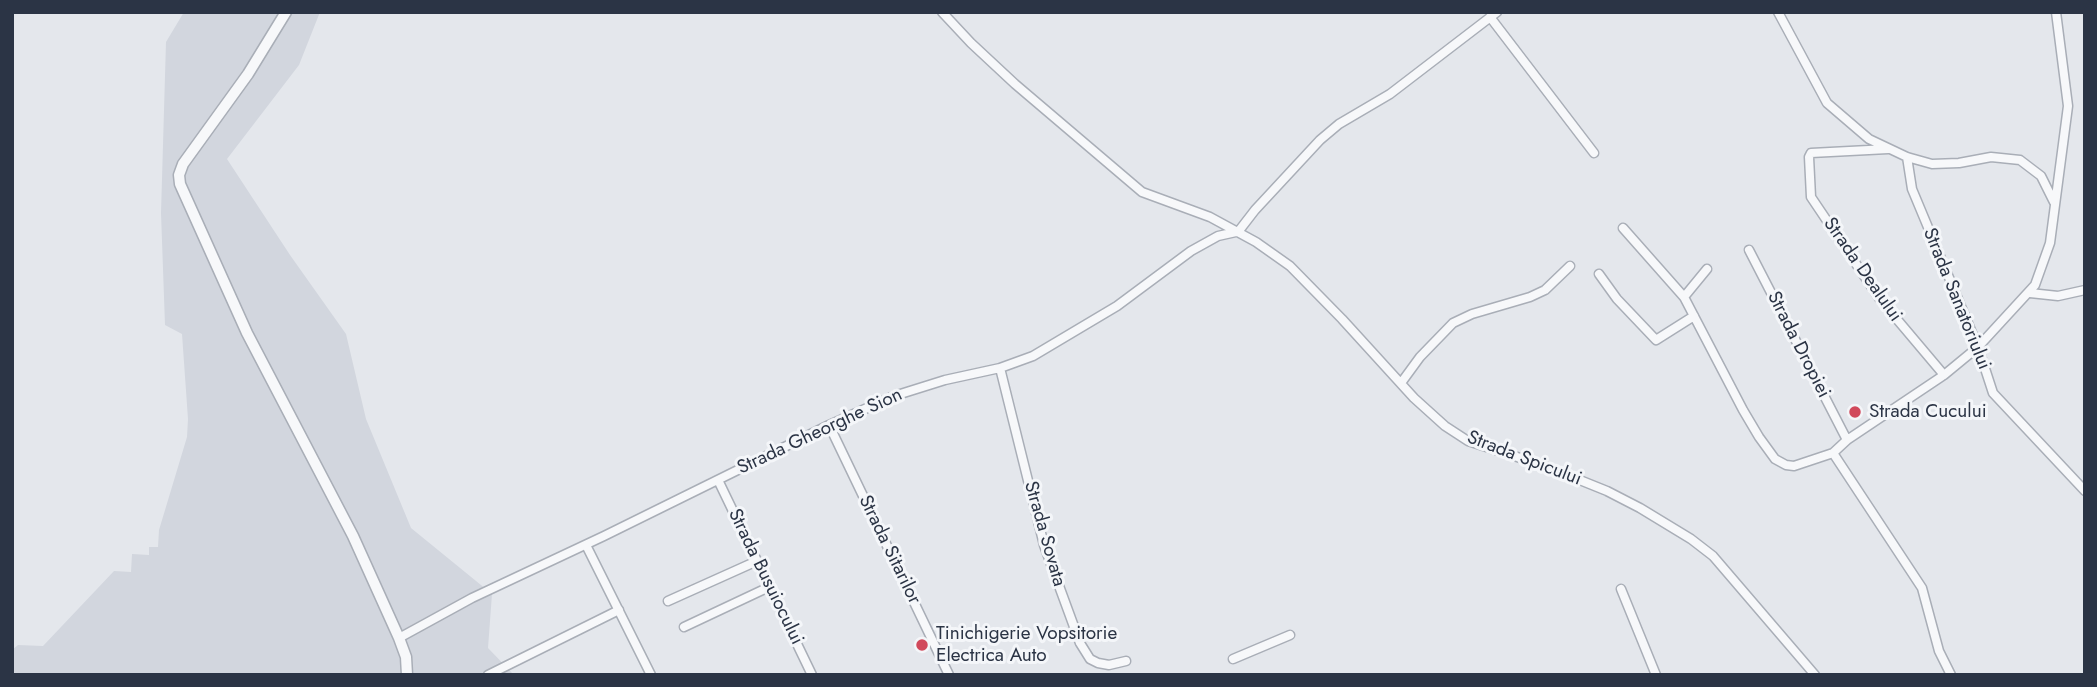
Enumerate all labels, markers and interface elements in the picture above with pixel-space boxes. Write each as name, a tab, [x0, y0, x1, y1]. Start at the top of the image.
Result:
street label: Strada Dealului	[1818, 214, 1906, 326]
street label: Strada Sanatoriului	[1917, 225, 1995, 373]
street label: Strada Dropiei	[1761, 288, 1835, 402]
street label: Strada Gheorghe Sion	[734, 384, 906, 480]
place label: Strada Cucului	[1869, 401, 1987, 423]
marker: Strada Cucului	[1847, 404, 1863, 420]
street label: Strada Spicului	[1464, 427, 1584, 491]
street label: Strada Sovata	[1018, 479, 1070, 589]
street label: Strada Sitarilor	[853, 492, 925, 608]
street label: Strada Busuiocului	[722, 505, 808, 649]
place label: Tinichigerie Vopsitorie Electrica Auto	[936, 623, 1117, 667]
marker: Tinichigerie Vopsitorie Electrica Auto	[914, 637, 930, 653]

